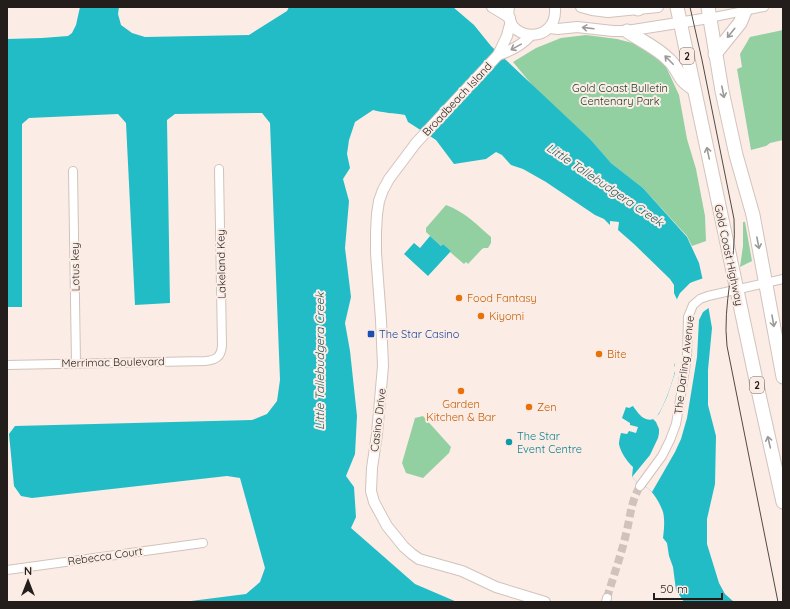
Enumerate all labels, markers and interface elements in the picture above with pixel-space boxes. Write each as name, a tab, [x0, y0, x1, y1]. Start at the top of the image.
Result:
one-way arrow	[582, 24, 595, 31]
one-way arrow	[727, 28, 736, 39]
one-way arrow	[510, 44, 522, 52]
road number: 2	[680, 48, 694, 64]
one-way arrow	[664, 55, 674, 65]
street label: Broadbeach Island	[419, 59, 495, 139]
park label: Gold Coast Bulletin Centenary Park	[572, 81, 668, 108]
one-way arrow	[719, 85, 727, 98]
water label: Little Tallebudgera Creek	[544, 140, 668, 230]
one-way arrow	[703, 147, 711, 160]
street label: Gold Coast Highway	[711, 203, 747, 307]
street label: Lakeland Key	[213, 229, 229, 299]
one-way arrow	[755, 236, 763, 249]
street label: Lotus key	[68, 243, 82, 291]
water label: Little Tallebudgera Creek	[312, 290, 327, 430]
place label: Food Fantasy	[467, 291, 537, 305]
marker: Food Fantasy	[454, 293, 464, 303]
place label: Kiyomi	[489, 309, 524, 323]
marker: Kiyomi	[476, 311, 486, 321]
one-way arrow	[769, 314, 777, 327]
street label: The Darling Avenue	[671, 315, 697, 415]
place label: The Star Casino	[379, 327, 460, 341]
marker: The Star Casino	[366, 329, 376, 339]
place label: Bite	[607, 347, 626, 361]
marker: Bite	[594, 349, 604, 359]
street label: Merrimac Boulevard	[61, 354, 165, 370]
road number: 2	[750, 377, 764, 393]
marker: Garden Kitchen & Bar	[456, 386, 466, 396]
street label: Casino Drive	[367, 387, 389, 453]
place label: Garden Kitchen & Bar	[426, 397, 497, 424]
place label: Zen	[537, 400, 557, 414]
marker: Zen	[524, 402, 534, 412]
place label: The Star Event Centre	[517, 429, 582, 456]
one-way arrow	[765, 435, 773, 448]
marker: The Star Event Centre	[504, 437, 514, 447]
street label: Rebecca Court	[67, 544, 144, 568]
north arrow	[8, 561, 48, 601]
text: N	[24, 564, 32, 578]
scale bar	[654, 575, 722, 601]
text: 50 m	[660, 581, 688, 596]

